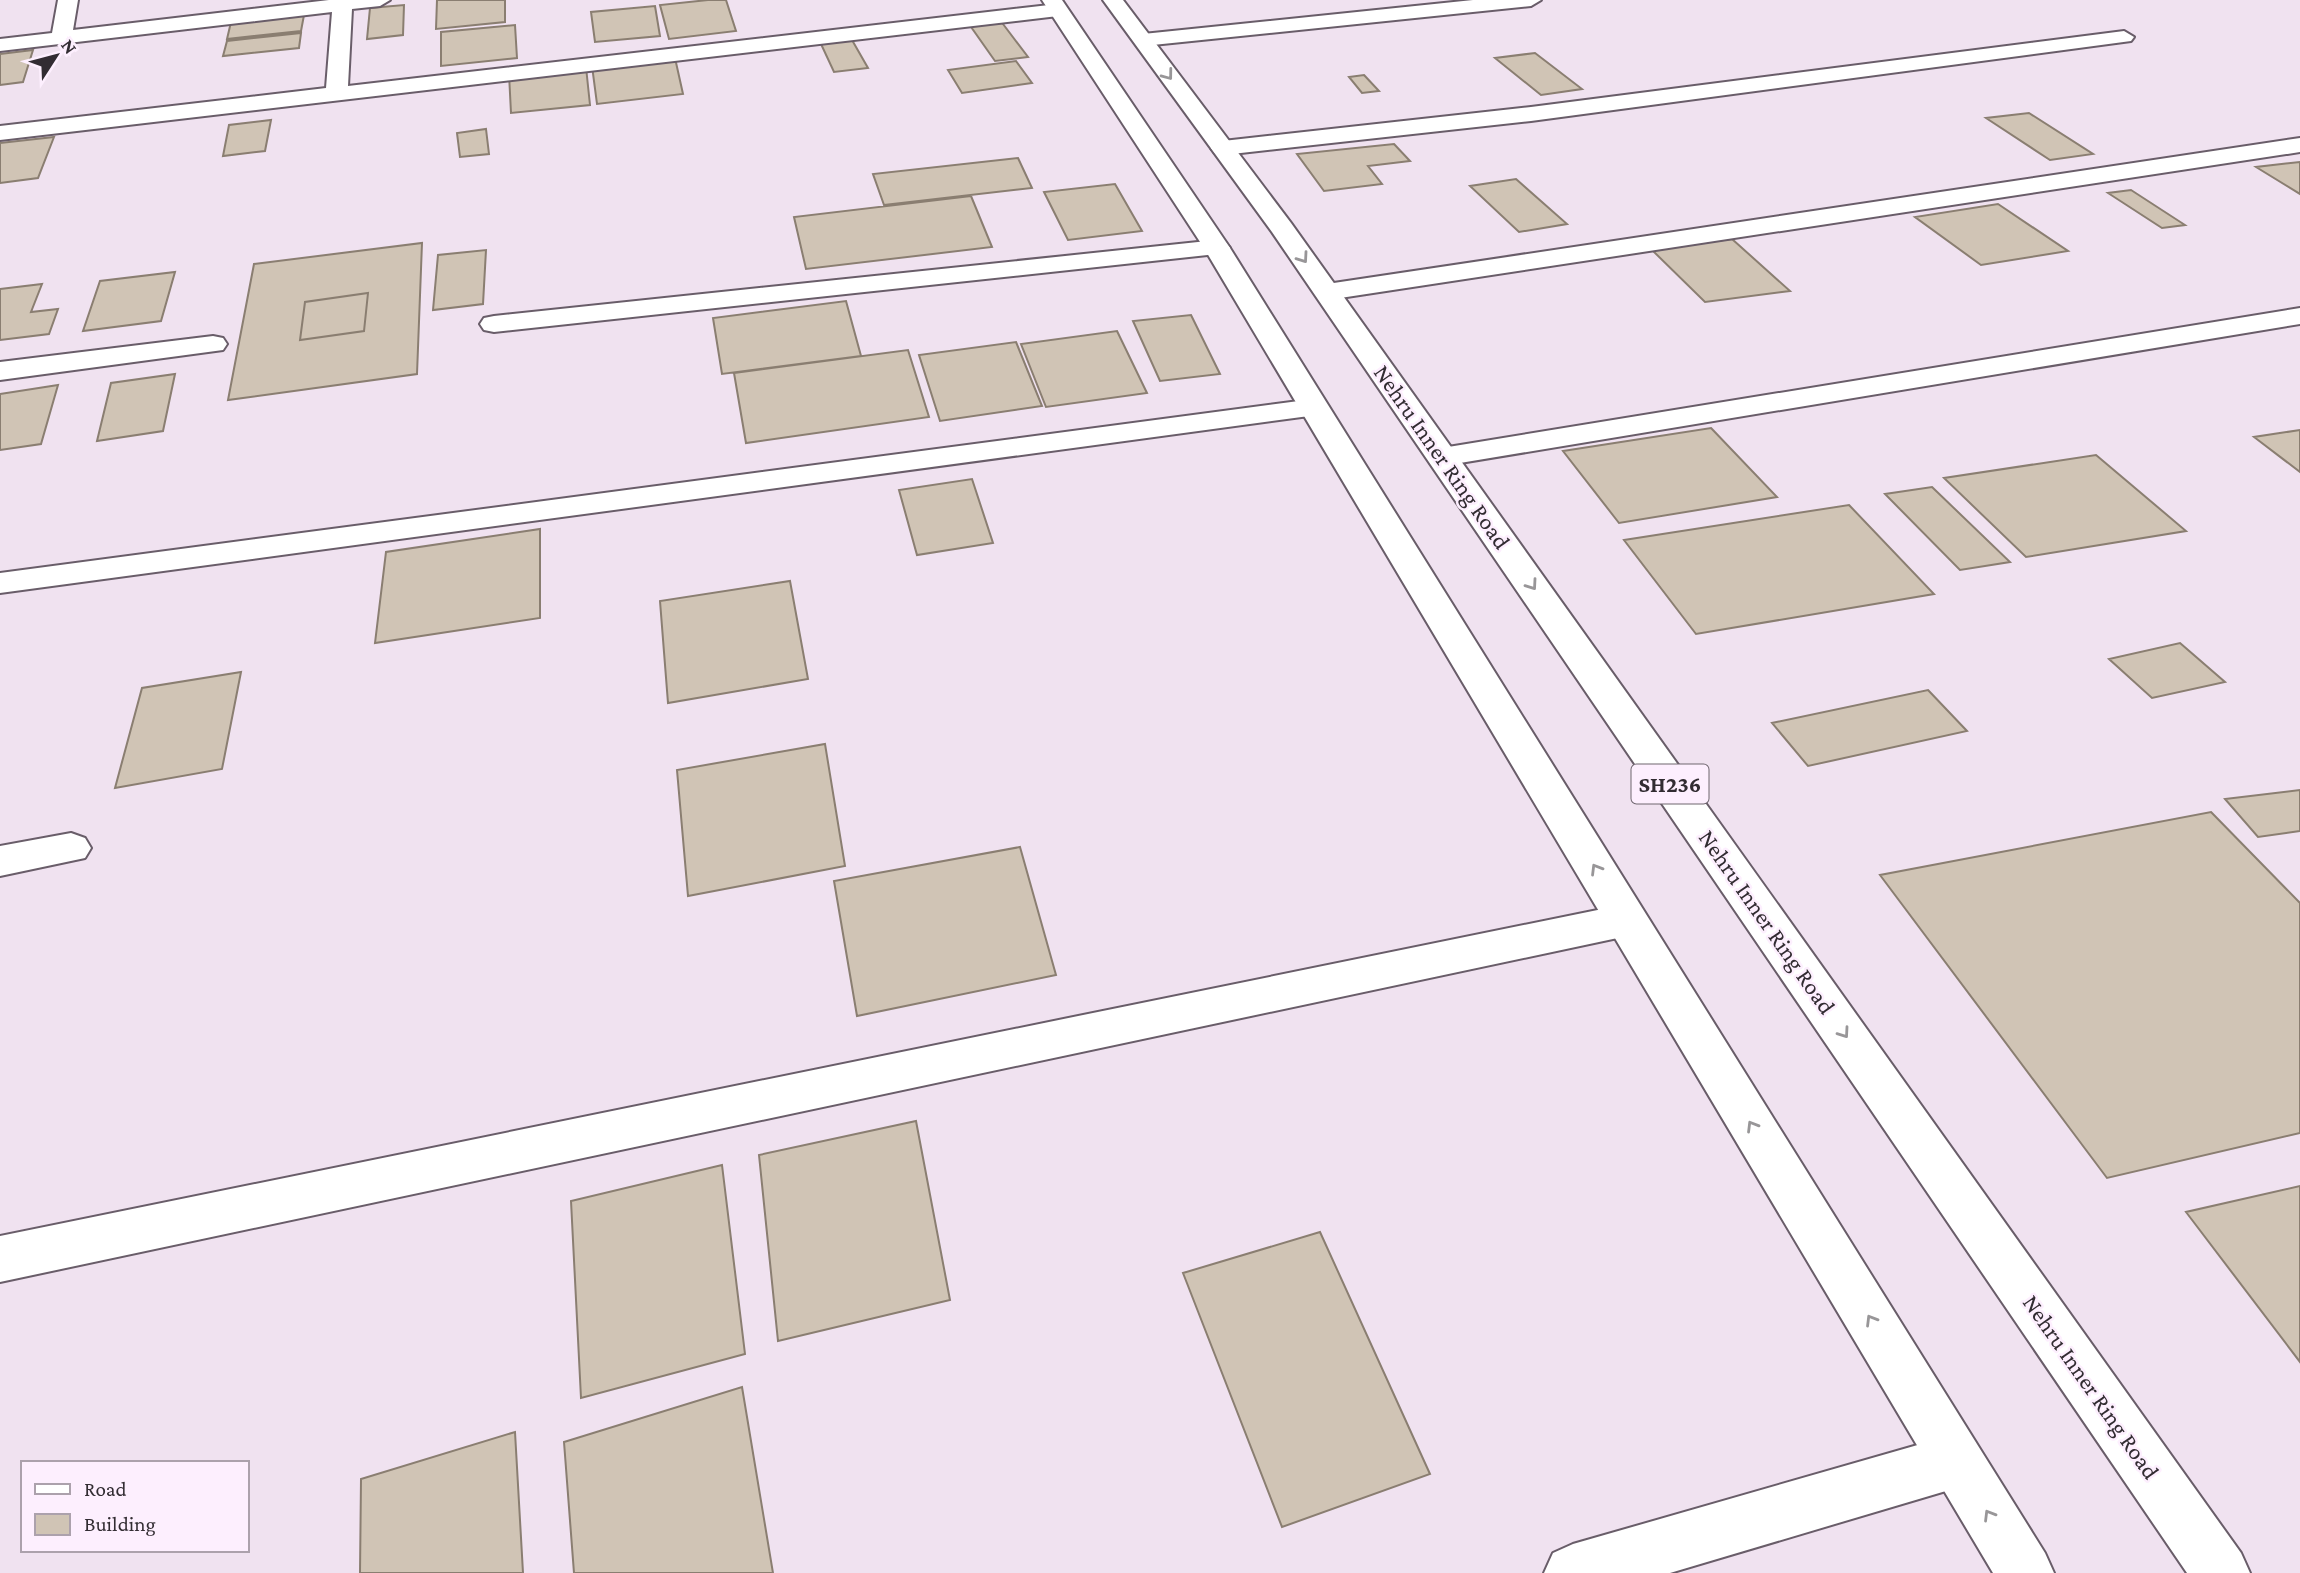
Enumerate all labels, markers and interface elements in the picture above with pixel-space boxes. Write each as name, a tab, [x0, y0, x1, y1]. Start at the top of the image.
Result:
north arrow	[21, 21, 91, 91]
text: N	[57, 35, 82, 58]
one-way arrow	[1160, 67, 1173, 79]
one-way arrow	[1295, 250, 1307, 263]
street label: Nehru Inner Ring Road	[1369, 359, 1516, 554]
one-way arrow	[1524, 577, 1536, 590]
road number: SH236	[1632, 764, 1708, 804]
street label: Nehru Inner Ring Road	[1694, 824, 1841, 1019]
one-way arrow	[1591, 864, 1604, 877]
one-way arrow	[1836, 1025, 1848, 1038]
one-way arrow	[1748, 1121, 1761, 1134]
street label: Nehru Inner Ring Road	[2018, 1289, 2165, 1484]
one-way arrow	[1866, 1315, 1879, 1328]
legend	[21, 1461, 248, 1552]
text: Road	[84, 1477, 127, 1501]
one-way arrow	[1985, 1509, 1998, 1522]
text: Building	[84, 1512, 156, 1536]

